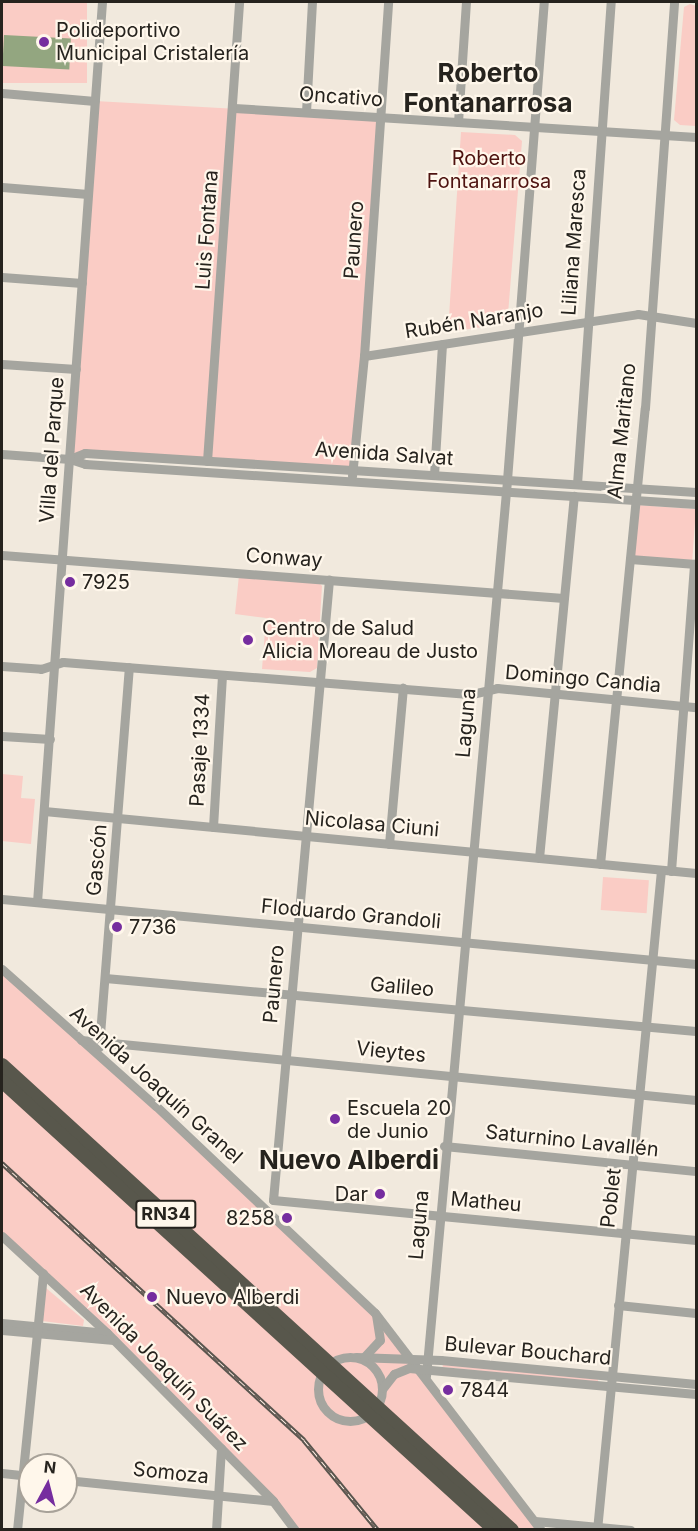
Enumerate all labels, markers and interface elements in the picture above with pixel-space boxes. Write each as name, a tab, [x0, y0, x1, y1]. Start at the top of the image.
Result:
place label: Polideportivo Municipal Cristalería	[56, 19, 249, 66]
marker: Polideportivo Municipal Cristalería	[37, 35, 51, 49]
district label: Roberto Fontanarrosa	[404, 57, 572, 118]
street label: Oncativo	[298, 82, 384, 112]
park label: Roberto Fontanarrosa	[427, 147, 551, 194]
street label: Liliana Maresca	[557, 168, 591, 316]
street label: Luis Fontana	[191, 169, 223, 291]
street label: Paunero	[339, 200, 369, 280]
street label: Rubén Naranjo	[403, 298, 545, 344]
street label: Alma Maritano	[603, 362, 641, 500]
street label: Villa del Parque	[35, 376, 69, 524]
street label: Avenida Salvat	[314, 437, 454, 471]
street label: Conway	[245, 543, 323, 573]
place label: 7925	[82, 570, 130, 594]
marker: 7925	[63, 575, 77, 589]
place label: Centro de Salud Alicia Moreau de Justo	[262, 616, 478, 663]
marker: Centro de Salud Alicia Moreau de Justo	[239, 631, 257, 649]
street label: Domingo Candia	[504, 660, 662, 698]
street label: Laguna	[451, 687, 481, 759]
street label: Pasaje 1334	[185, 693, 215, 807]
street label: Nicolasa Ciuni	[304, 806, 440, 842]
street label: Gascón	[82, 823, 112, 897]
street label: Floduardo Grandoli	[260, 894, 442, 934]
place label: 7736	[129, 915, 176, 939]
marker: 7736	[110, 920, 124, 934]
street label: Paunero	[259, 944, 289, 1024]
street label: Galileo	[369, 972, 435, 1002]
street label: Avenida Joaquín Granel	[65, 1001, 247, 1169]
street label: Vieytes	[355, 1036, 427, 1068]
place label: Escuela 20 de Junio	[347, 1096, 451, 1143]
marker: Escuela 20 de Junio	[328, 1112, 342, 1126]
street label: Saturnino Lavallén	[484, 1120, 660, 1162]
district label: Nuevo Alberdi	[259, 1144, 439, 1176]
street label: Poblet	[596, 1167, 626, 1229]
place label: Dar	[335, 1182, 368, 1206]
marker: Dar	[373, 1187, 387, 1201]
street label: Matheu	[450, 1187, 522, 1217]
street label: Laguna	[404, 1189, 434, 1261]
road number: RN34	[134, 1199, 198, 1229]
place label: 8258	[226, 1206, 275, 1230]
marker: 8258	[280, 1211, 294, 1225]
street label: Avenida Joaquín Suárez	[75, 1278, 253, 1456]
place label: Nuevo Alberdi	[166, 1285, 299, 1309]
marker: Nuevo Alberdi	[143, 1288, 161, 1306]
street label: Bulevar Bouchard	[444, 1332, 612, 1370]
place label: 7844	[460, 1378, 509, 1402]
marker: 7844	[441, 1383, 455, 1397]
north arrow	[18, 1453, 78, 1513]
text: N	[43, 1456, 57, 1478]
street label: Somoza	[132, 1457, 210, 1489]

